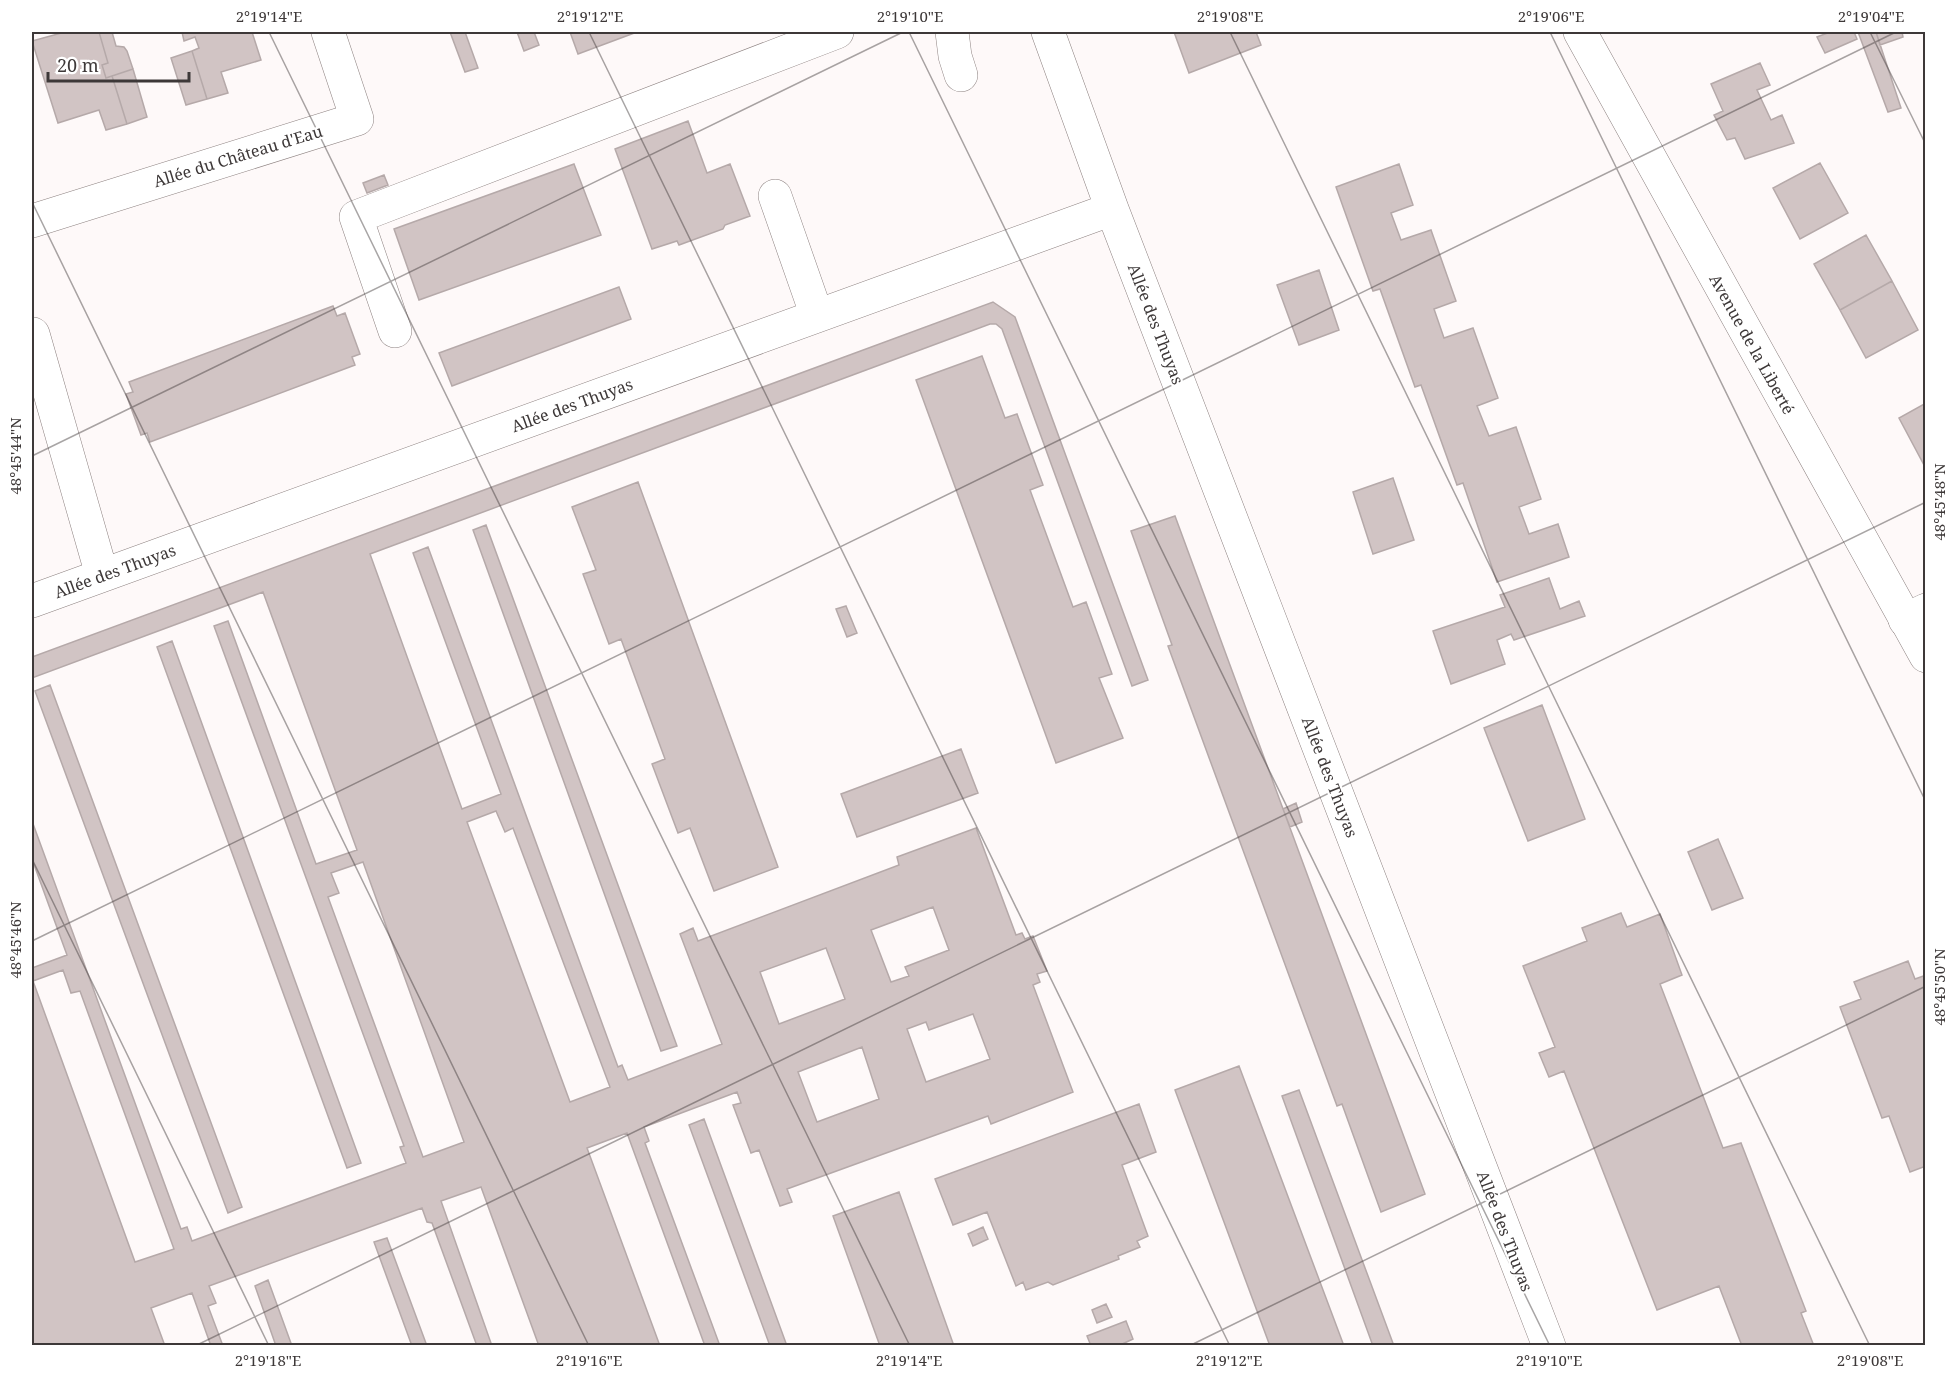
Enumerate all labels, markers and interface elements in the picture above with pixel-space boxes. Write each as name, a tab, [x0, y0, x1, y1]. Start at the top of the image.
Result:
text: 2°19'14"E	[236, 6, 302, 26]
text: 2°19'12"E	[557, 6, 623, 26]
text: 2°19'10"E	[877, 6, 943, 26]
text: 2°19'08"E	[1197, 6, 1263, 26]
text: 2°19'06"E	[1518, 6, 1584, 26]
text: 2°19'04"E	[1838, 6, 1904, 26]
scale bar	[48, 45, 189, 83]
text: 20 m	[57, 53, 99, 77]
street label: Allée du Château d'Eau	[151, 120, 325, 192]
street label: Allée des Thuyas	[1123, 260, 1189, 388]
street label: Avenue de la Liberté	[1704, 270, 1800, 418]
street label: Allée des Thuyas	[508, 373, 636, 437]
text: 48°45'44"N	[5, 417, 25, 495]
text: 48°45'48"N	[1929, 463, 1949, 541]
street label: Allée des Thuyas	[51, 539, 179, 603]
street label: Allée des Thuyas	[1297, 713, 1363, 841]
text: 48°45'46"N	[5, 901, 25, 979]
text: 48°45'50"N	[1929, 948, 1949, 1026]
street label: Allée des Thuyas	[1472, 1167, 1538, 1295]
text: 2°19'18"E	[235, 1350, 301, 1370]
text: 2°19'16"E	[556, 1350, 622, 1370]
text: 2°19'14"E	[876, 1350, 942, 1370]
text: 2°19'12"E	[1196, 1350, 1262, 1370]
text: 2°19'10"E	[1516, 1350, 1582, 1370]
text: 2°19'08"E	[1837, 1350, 1903, 1370]

